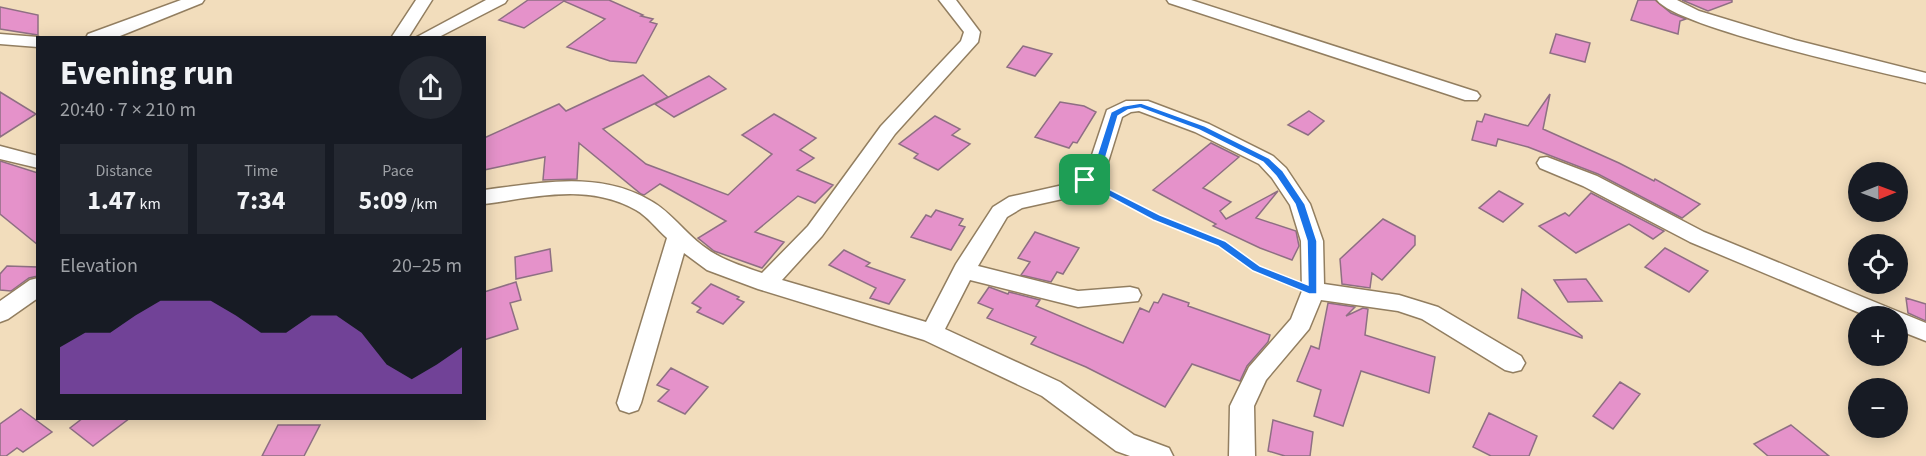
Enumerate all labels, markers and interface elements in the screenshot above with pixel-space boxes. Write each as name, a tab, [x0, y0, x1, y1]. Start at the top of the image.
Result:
text: Evening run	[60, 50, 234, 97]
button: share	[399, 56, 462, 119]
text: 20:40 · 7 × 210 m	[60, 96, 196, 124]
pin	[1059, 154, 1110, 205]
text: Distance	[96, 160, 152, 182]
text: Time	[244, 160, 278, 182]
text: Pace	[382, 160, 414, 182]
north arrow	[1848, 162, 1908, 222]
map controls	[1848, 162, 1908, 438]
icon: arrive	[1068, 163, 1101, 196]
text: 1.47	[87, 182, 136, 219]
text: 7:34	[237, 182, 285, 219]
text: 5:09	[359, 182, 408, 219]
text: km	[136, 193, 161, 215]
text: /km	[408, 193, 437, 215]
button: locate	[1848, 234, 1908, 294]
text: Elevation	[60, 252, 138, 280]
text: 20–25 m	[392, 252, 462, 280]
button: +	[1848, 306, 1908, 366]
button: −	[1848, 378, 1908, 438]

